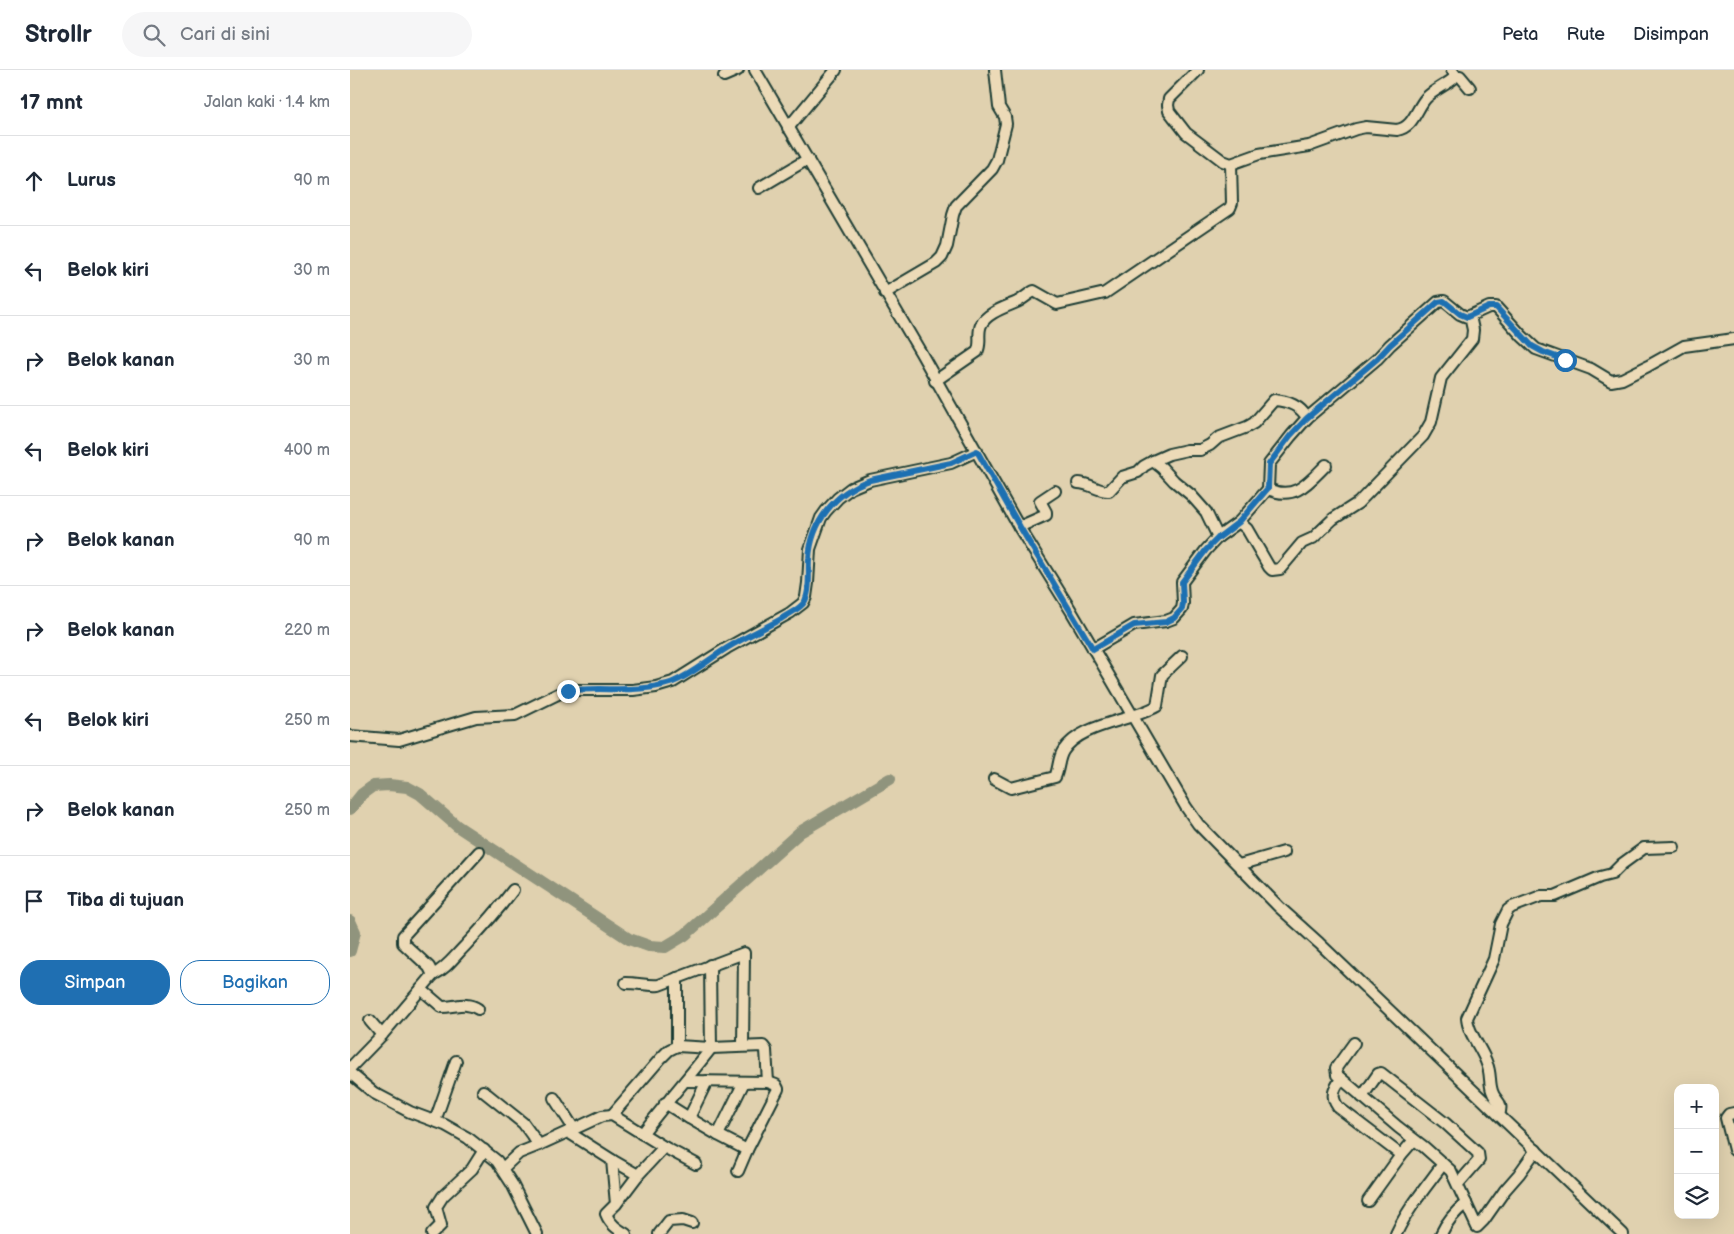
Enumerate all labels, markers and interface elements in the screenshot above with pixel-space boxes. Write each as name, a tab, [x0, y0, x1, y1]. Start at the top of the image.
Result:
search box	[122, 12, 472, 57]
text: Strollr	[25, 20, 92, 49]
icon: search	[140, 21, 168, 49]
text: Cari di sini	[180, 23, 270, 46]
text: Peta	[1502, 24, 1538, 45]
text: Rute	[1566, 24, 1605, 45]
text: Disimpan	[1633, 24, 1709, 45]
text: 17 mnt	[20, 90, 83, 115]
text: Jalan kaki · 1.4 km	[204, 93, 330, 112]
icon: ahead	[20, 167, 48, 195]
text: Lurus	[67, 169, 116, 192]
text: 90 m	[294, 171, 330, 190]
icon: left	[20, 257, 48, 285]
text: Belok kiri	[67, 259, 149, 282]
text: 30 m	[293, 261, 330, 280]
icon: right	[20, 347, 48, 375]
text: Belok kanan	[67, 349, 175, 372]
route start	[1554, 349, 1577, 372]
text: 30 m	[293, 351, 330, 370]
icon: left	[20, 437, 48, 465]
text: Belok kiri	[67, 439, 149, 462]
text: 400 m	[284, 441, 330, 460]
icon: right	[20, 527, 48, 555]
text: Belok kanan	[67, 529, 175, 552]
text: 90 m	[294, 531, 330, 550]
icon: right	[20, 617, 48, 645]
text: Belok kanan	[67, 619, 175, 642]
text: 220 m	[284, 621, 330, 640]
route end	[557, 680, 580, 703]
icon: left	[20, 707, 48, 735]
text: Belok kiri	[67, 709, 149, 732]
text: 250 m	[284, 711, 330, 730]
icon: right	[20, 797, 48, 825]
text: Belok kanan	[67, 799, 175, 822]
text: 250 m	[284, 801, 330, 820]
icon: arrive	[20, 887, 48, 915]
text: Tiba di tujuan	[67, 889, 184, 912]
button: Simpan	[20, 960, 170, 1005]
button: Bagikan	[180, 960, 330, 1005]
map controls	[1674, 1084, 1719, 1219]
button: +	[1674, 1084, 1719, 1129]
button: −	[1674, 1129, 1719, 1174]
button: layers	[1674, 1174, 1719, 1219]

